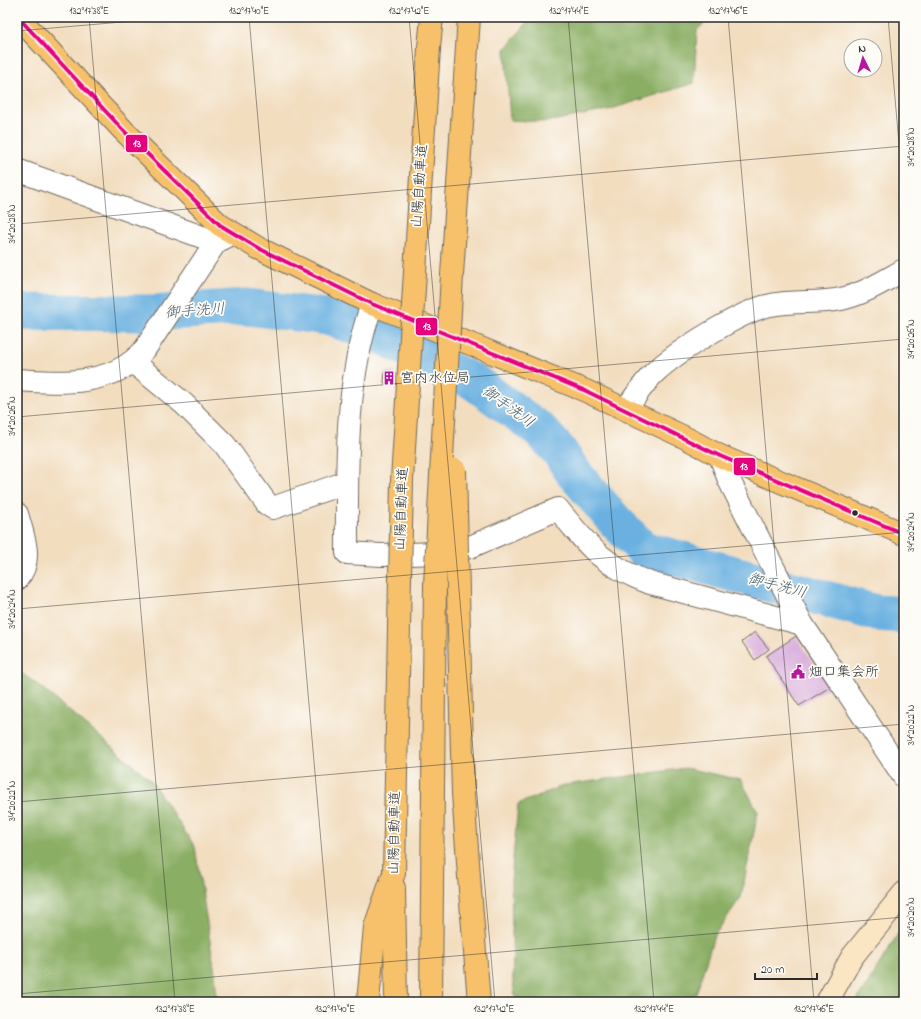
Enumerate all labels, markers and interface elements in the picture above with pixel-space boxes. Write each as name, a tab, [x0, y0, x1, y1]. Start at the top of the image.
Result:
text: 132°17'38"E	[69, 4, 109, 19]
text: 132°17'40"E	[229, 4, 269, 19]
text: 132°17'42"E	[389, 4, 429, 19]
text: 132°17'44"E	[549, 4, 589, 19]
text: 132°17'46"E	[708, 4, 748, 19]
north arrow	[843, 38, 883, 78]
text: N	[858, 41, 867, 57]
text: 34°20'28"N	[904, 127, 919, 167]
line badge: 13	[125, 134, 148, 153]
text: 13	[133, 136, 141, 152]
street label: 山陽自動車道	[407, 143, 433, 229]
text: 34°20'28"N	[5, 204, 20, 244]
water label: 御手洗川	[164, 298, 226, 324]
line badge: 13	[415, 317, 438, 336]
text: 13	[423, 319, 431, 335]
text: 34°20'26"N	[904, 319, 919, 359]
place label: 宮内水位局	[400, 368, 470, 389]
building icon: 宮内水位局	[381, 370, 397, 386]
water label: 御手洗川	[477, 380, 539, 434]
text: 34°20'26"N	[5, 396, 20, 436]
line badge: 13	[733, 457, 756, 476]
text: 13	[740, 459, 748, 475]
street label: 山陽自動車道	[390, 467, 414, 551]
unlabelled marker	[850, 508, 860, 518]
text: 34°20'24"N	[904, 512, 919, 552]
water label: 御手洗川	[745, 568, 809, 604]
text: 34°20'24"N	[5, 589, 20, 629]
place label: 畑口集会所	[809, 662, 879, 683]
public building icon: 畑口集会所	[790, 664, 806, 680]
text: 34°20'22"N	[904, 705, 919, 745]
text: 34°20'22"N	[5, 781, 20, 821]
street label: 山陽自動車道	[384, 791, 406, 875]
text: 34°20'20"N	[904, 897, 919, 937]
scale bar	[755, 955, 817, 981]
text: 20 m	[761, 961, 784, 979]
text: 132°17'38"E	[155, 1002, 195, 1017]
text: 132°17'40"E	[315, 1002, 355, 1017]
text: 132°17'42"E	[474, 1002, 514, 1017]
text: 132°17'44"E	[634, 1002, 674, 1017]
text: 132°17'46"E	[794, 1002, 834, 1017]

